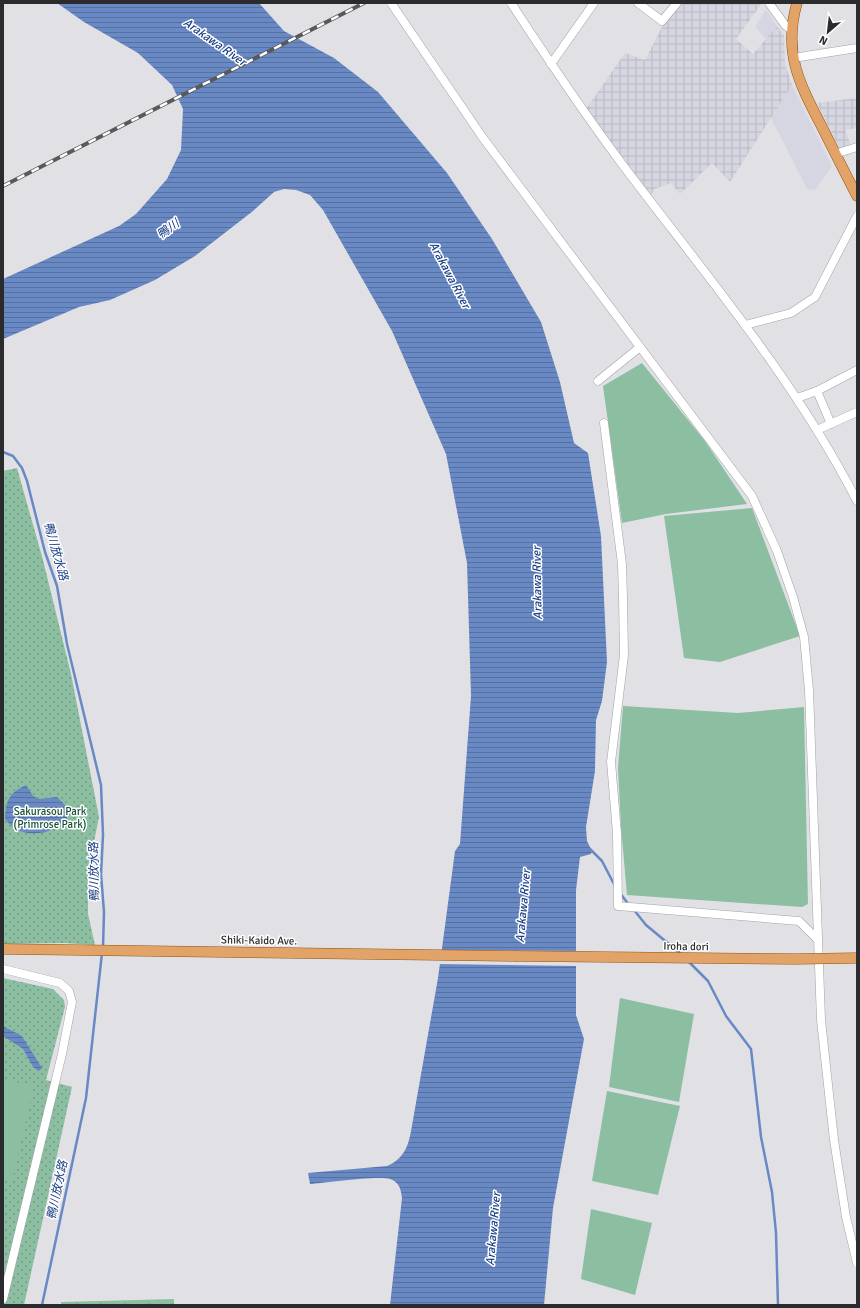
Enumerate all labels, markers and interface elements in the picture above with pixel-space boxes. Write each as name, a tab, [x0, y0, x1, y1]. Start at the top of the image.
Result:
north arrow	[808, 12, 848, 52]
water label: Arakawa River	[180, 15, 250, 70]
text: N	[817, 33, 830, 48]
water label: 鴨川	[154, 215, 184, 242]
water label: Arakawa River	[426, 239, 474, 312]
water label: 鴨川放水路	[40, 520, 71, 583]
water label: Arakawa River	[529, 545, 546, 620]
park label: Sakurasou Park (Primrose Park)	[14, 805, 87, 831]
water label: 鴨川放水路	[86, 841, 103, 902]
water label: Arakawa River	[513, 867, 534, 943]
street label: Shiki-Kaido Ave.	[221, 933, 297, 948]
street label: Iroha dori	[663, 940, 709, 953]
water label: 鴨川放水路	[44, 1158, 71, 1221]
water label: Arakawa River	[483, 1190, 504, 1266]

